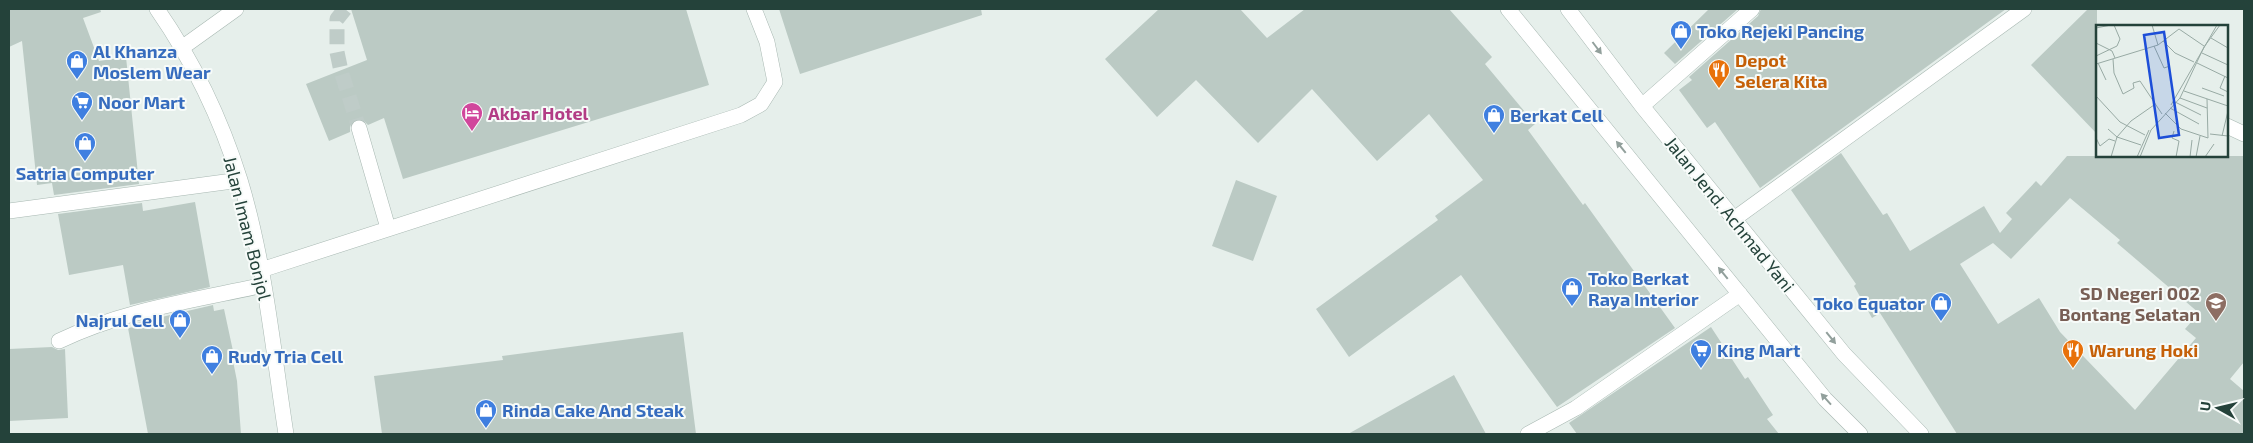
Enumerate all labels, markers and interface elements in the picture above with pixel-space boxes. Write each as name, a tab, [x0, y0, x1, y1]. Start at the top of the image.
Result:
shop icon: Toko Rejeki Pancing	[1669, 19, 1693, 50]
place label: Toko Rejeki Pancing	[1697, 20, 1865, 42]
inset map	[2096, 25, 2228, 158]
place label: Al Khanza Moslem Wear	[93, 40, 211, 83]
one-way arrow	[1592, 41, 1602, 55]
shop icon: Al Khanza Moslem Wear	[65, 49, 89, 80]
place label: Depot Selera Kita	[1735, 49, 1828, 92]
restaurant icon: Depot Selera Kita	[1707, 58, 1731, 89]
supermarket icon: Noor Mart	[70, 90, 94, 121]
place label: Noor Mart	[98, 91, 186, 113]
hotel icon: Akbar Hotel	[460, 101, 484, 132]
place label: Akbar Hotel	[488, 102, 589, 124]
shop icon: Berkat Cell	[1482, 103, 1506, 134]
place label: Berkat Cell	[1510, 104, 1604, 126]
shop icon: Satria Computer	[73, 131, 97, 162]
street label: Jalan Jend. Achmad Yani	[1661, 132, 1799, 296]
one-way arrow	[1615, 141, 1626, 154]
street label: Jalan Imam Bonjol	[219, 154, 277, 303]
place label: Satria Computer	[16, 162, 155, 184]
place label: Toko Berkat Raya Interior	[1588, 267, 1699, 310]
one-way arrow	[1718, 267, 1729, 280]
shop icon: Toko Berkat Raya Interior	[1560, 276, 1584, 307]
place label: SD Negeri 002 Bontang Selatan	[2059, 282, 2200, 325]
shop icon: Toko Equator	[1929, 291, 1953, 322]
school or university icon: SD Negeri 002 Bontang Selatan	[2204, 291, 2228, 322]
place label: Toko Equator	[1813, 292, 1925, 314]
shop icon: Najrul Cell	[168, 308, 192, 339]
place label: Najrul Cell	[75, 309, 164, 331]
one-way arrow	[1825, 331, 1836, 344]
supermarket icon: King Mart	[1689, 338, 1713, 369]
restaurant icon: Warung Hoki	[2061, 338, 2085, 369]
place label: King Mart	[1717, 339, 1801, 361]
place label: Warung Hoki	[2089, 339, 2198, 361]
shop icon: Rudy Tria Cell	[200, 344, 224, 375]
place label: Rudy Tria Cell	[228, 345, 343, 367]
north arrow	[2193, 383, 2243, 433]
one-way arrow	[1820, 394, 1832, 406]
shop icon: Rinda Cake And Steak	[474, 398, 498, 429]
place label: Rinda Cake And Steak	[502, 399, 684, 421]
text: U	[2196, 400, 2214, 412]

